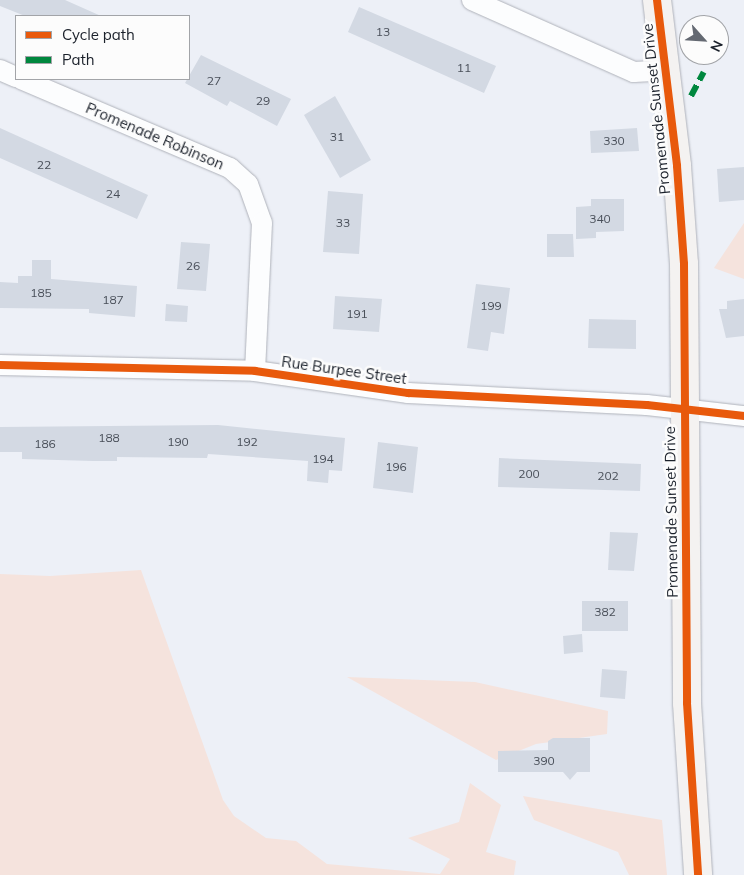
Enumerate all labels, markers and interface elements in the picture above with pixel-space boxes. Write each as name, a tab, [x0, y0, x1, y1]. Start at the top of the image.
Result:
legend	[15, 15, 190, 80]
north arrow	[679, 15, 729, 65]
street label: Promenade Sunset Drive	[638, 23, 674, 195]
text: Cycle path	[62, 25, 135, 44]
house number: 13	[376, 25, 390, 39]
text: N	[706, 37, 727, 55]
text: Path	[62, 50, 94, 69]
house number: 11	[457, 61, 471, 75]
house number: 27	[207, 74, 221, 88]
house number: 29	[256, 94, 270, 108]
street label: Promenade Robinson	[83, 99, 227, 173]
house number: 31	[330, 130, 344, 144]
house number: 330	[603, 134, 625, 148]
house number: 22	[37, 158, 51, 172]
house number: 24	[106, 187, 120, 201]
house number: 340	[589, 212, 611, 226]
house number: 33	[336, 216, 350, 230]
house number: 26	[186, 259, 200, 273]
house number: 185	[30, 286, 52, 300]
house number: 187	[102, 293, 124, 307]
house number: 199	[480, 299, 502, 313]
house number: 191	[346, 307, 368, 321]
street label: Rue Burpee Street	[280, 352, 408, 388]
street label: Promenade Sunset Drive	[661, 426, 681, 598]
house number: 188	[98, 431, 120, 445]
house number: 190	[167, 435, 189, 449]
house number: 192	[236, 435, 258, 449]
house number: 186	[34, 437, 56, 451]
house number: 194	[312, 452, 334, 466]
house number: 196	[385, 460, 407, 474]
house number: 200	[518, 467, 540, 481]
house number: 202	[597, 469, 619, 483]
house number: 382	[594, 605, 616, 619]
house number: 390	[533, 754, 555, 768]

